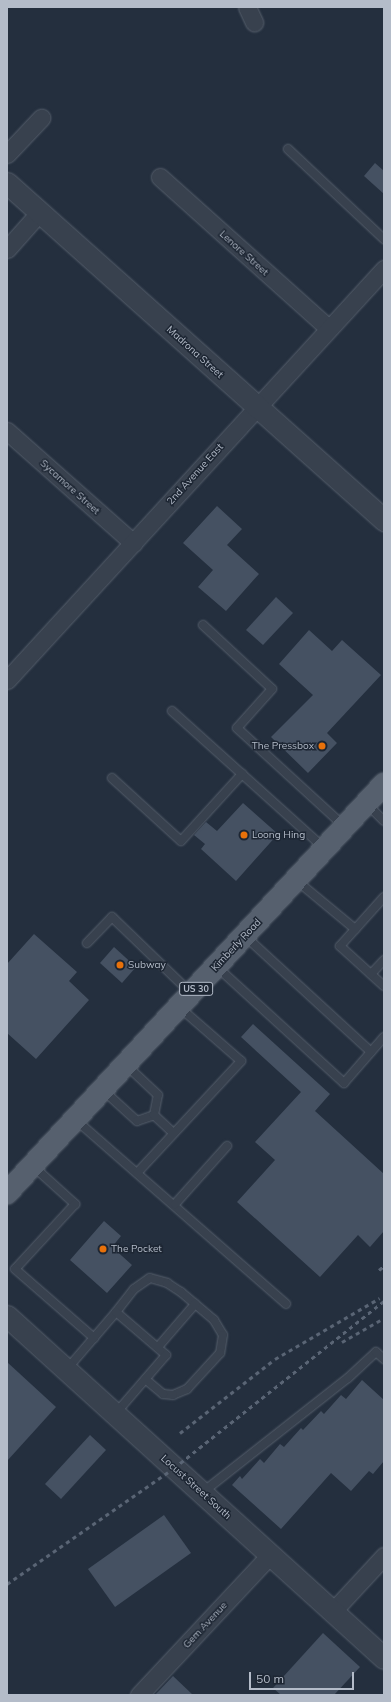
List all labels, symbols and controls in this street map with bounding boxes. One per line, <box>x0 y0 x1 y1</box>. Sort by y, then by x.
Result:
street label: Lenore Street <box>217 228 271 278</box>
street label: Madrona Street <box>164 323 226 381</box>
street label: 2nd Avenue East <box>164 441 226 507</box>
street label: Sycamore Street <box>38 457 102 517</box>
place label: The Pressbox <box>252 740 314 752</box>
marker: The Pressbox <box>317 741 327 751</box>
place label: Loong Hing <box>252 829 305 841</box>
marker: Loong Hing <box>239 830 249 840</box>
street label: Kimberly Road <box>209 916 263 974</box>
place label: Subway <box>128 959 166 971</box>
marker: Subway <box>115 960 125 970</box>
road number: US 30 <box>179 982 213 996</box>
place label: The Pocket <box>111 1243 162 1255</box>
marker: The Pocket <box>98 1244 108 1254</box>
street label: Locust Street South <box>158 1452 234 1522</box>
street label: Gem Avenue <box>181 1599 229 1651</box>
scale bar <box>251 1664 356 1690</box>
text: 50 m <box>256 1671 284 1686</box>

